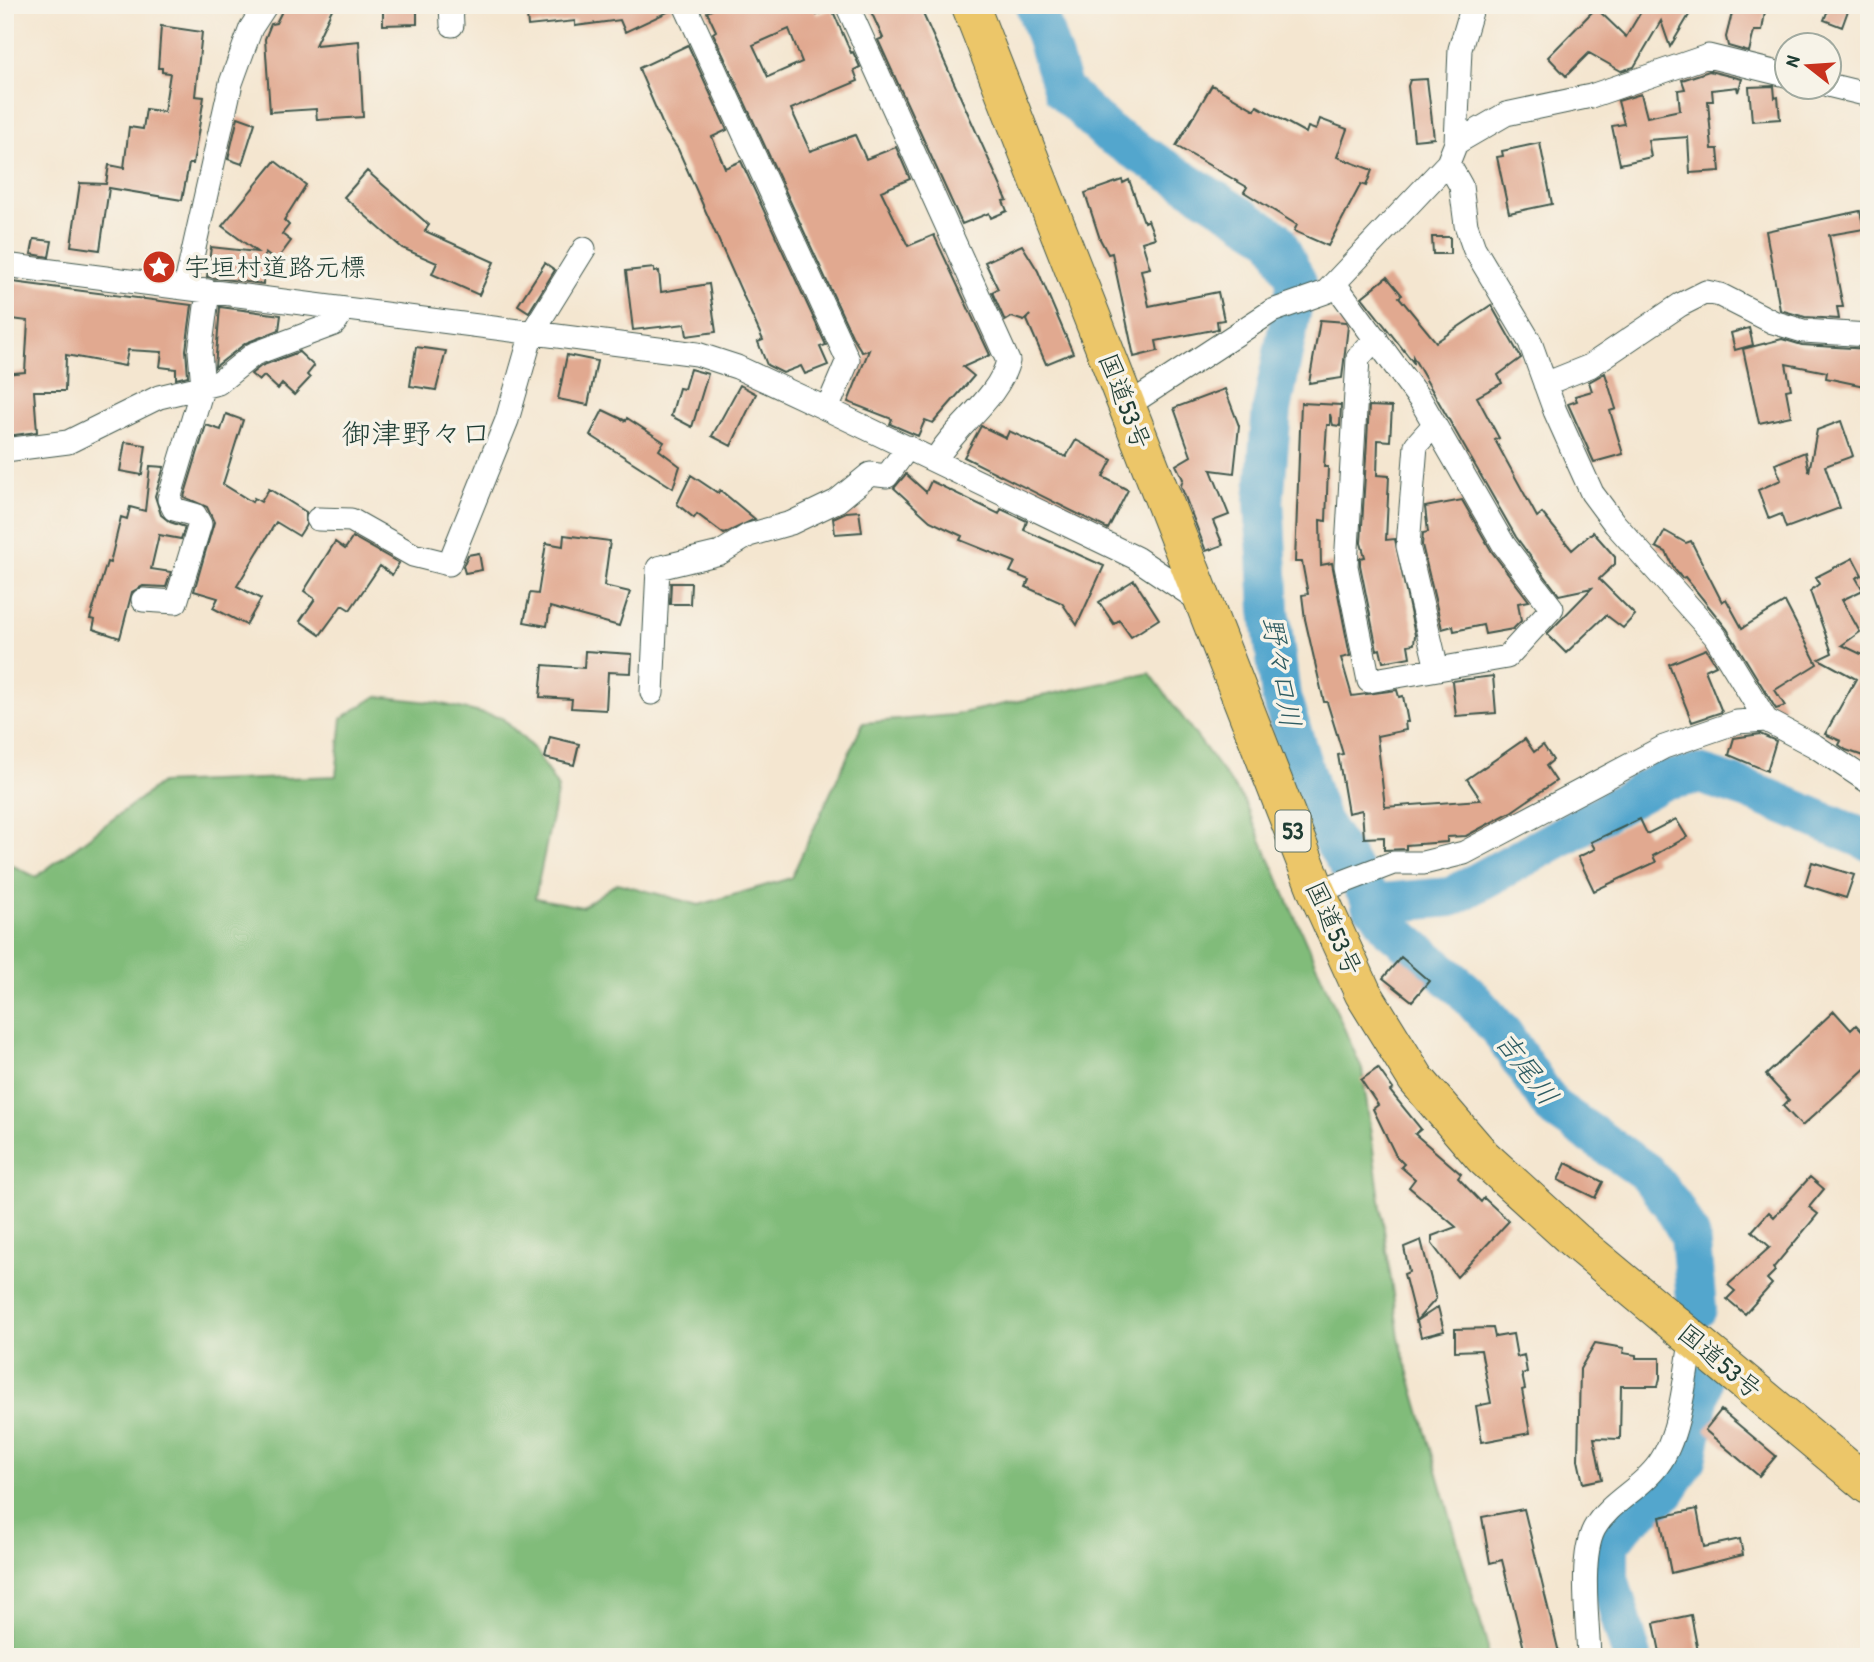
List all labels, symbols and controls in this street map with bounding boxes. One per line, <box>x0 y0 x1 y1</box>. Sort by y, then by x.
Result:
north arrow <box>1772 32 1842 102</box>
text: N <box>1778 52 1806 70</box>
place icon: 宇垣村道路元標 <box>140 248 178 286</box>
place label: 宇垣村道路元標 <box>184 249 366 284</box>
street label: 国道53号 <box>1091 348 1160 454</box>
district label: 御津野々口 <box>341 413 491 453</box>
water label: 野々口川 <box>1254 614 1310 730</box>
road number: 53 <box>1276 810 1310 852</box>
street label: 国道53号 <box>1298 875 1371 981</box>
water label: 吉尾川 <box>1487 1023 1567 1113</box>
street label: 国道53号 <box>1671 1315 1770 1406</box>

